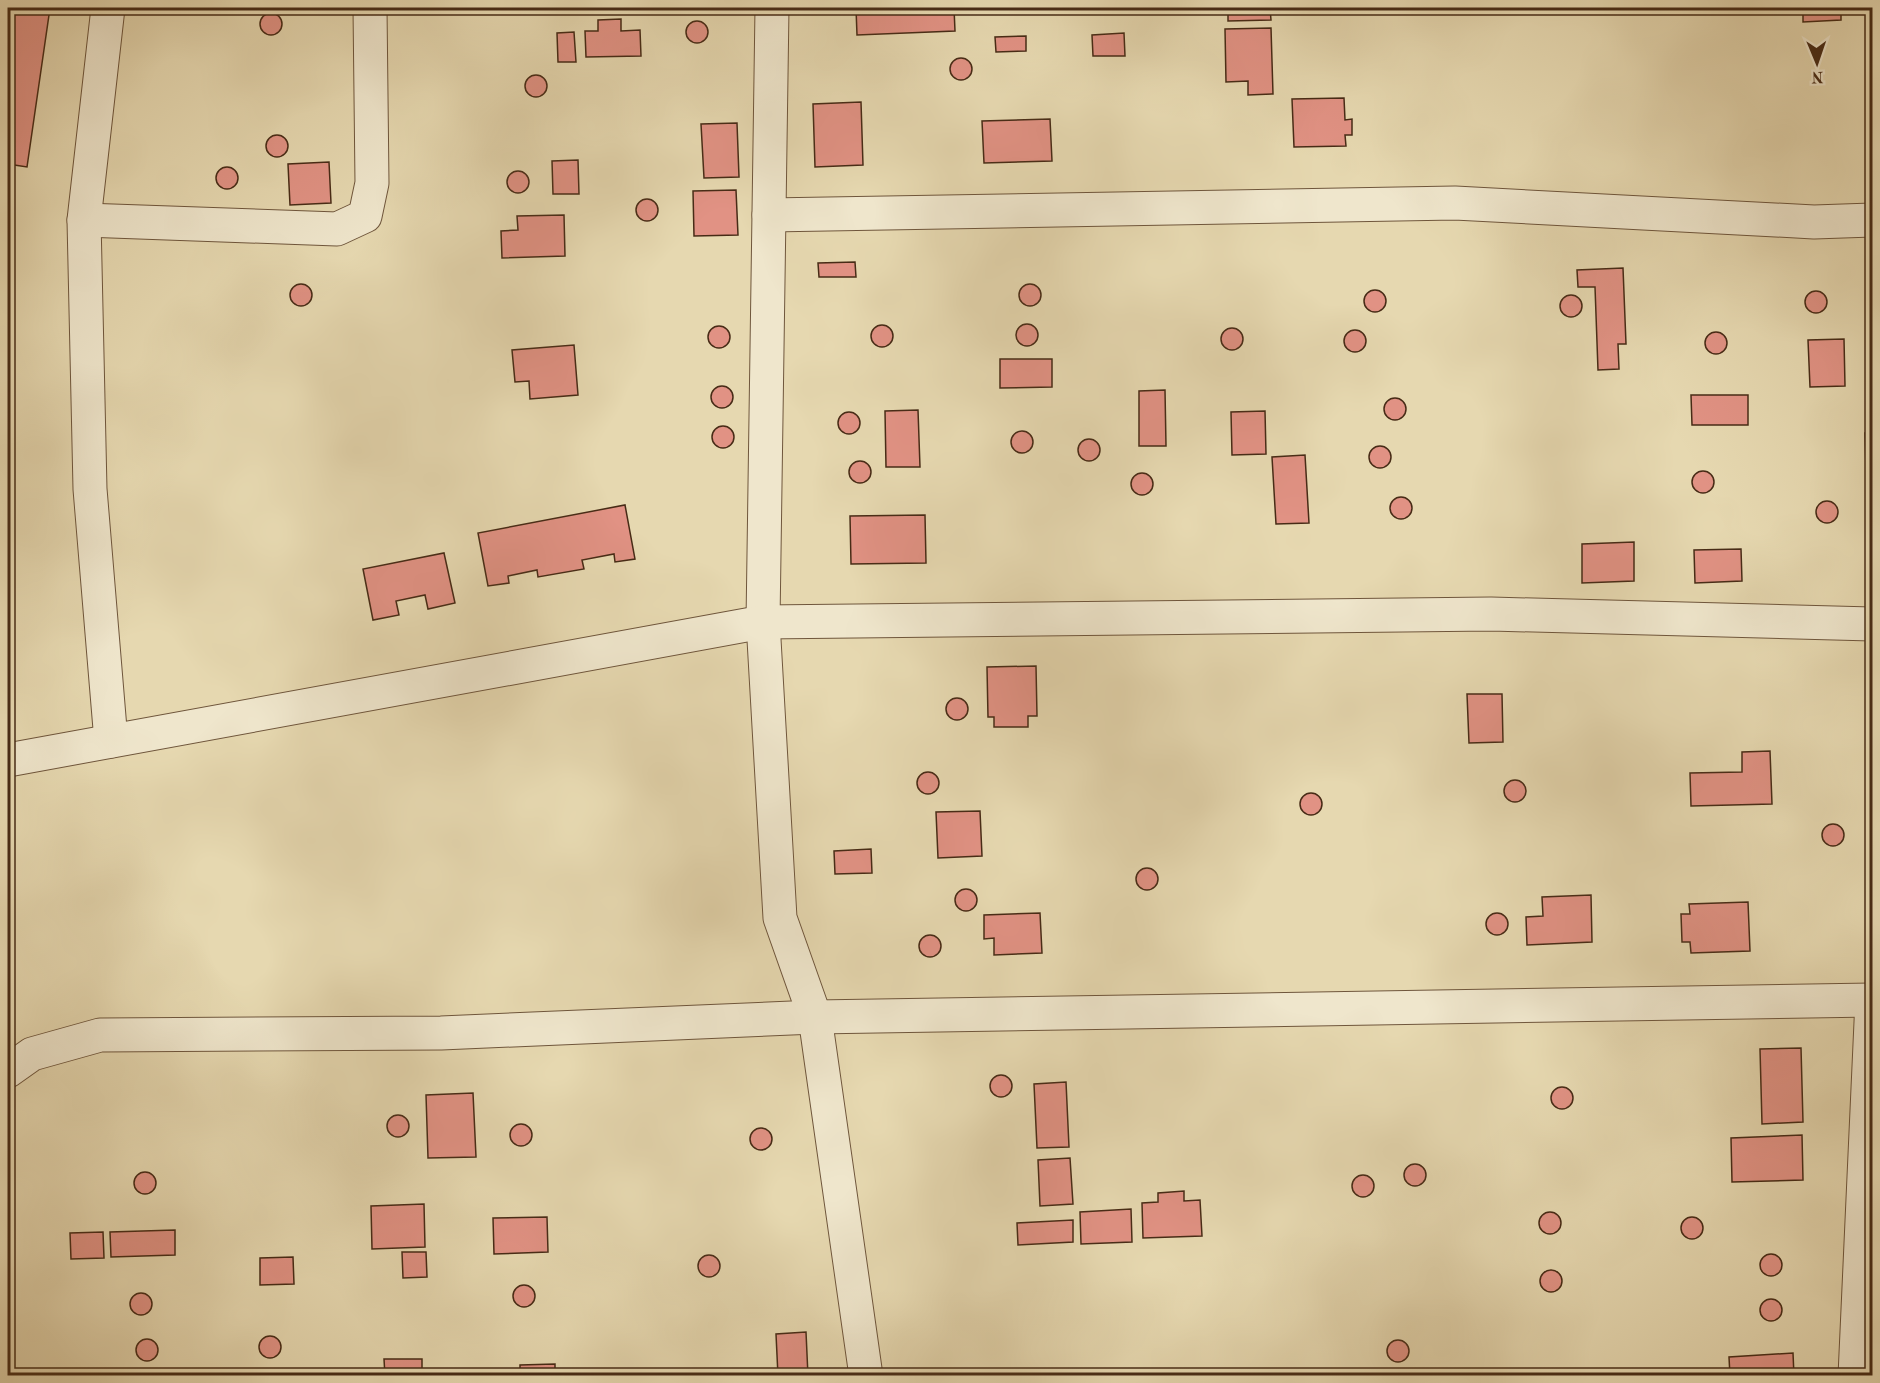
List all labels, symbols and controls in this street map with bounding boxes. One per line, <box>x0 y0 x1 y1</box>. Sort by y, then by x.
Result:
north arrow <box>1787 33 1847 93</box>
text: N <box>1810 68 1824 84</box>

